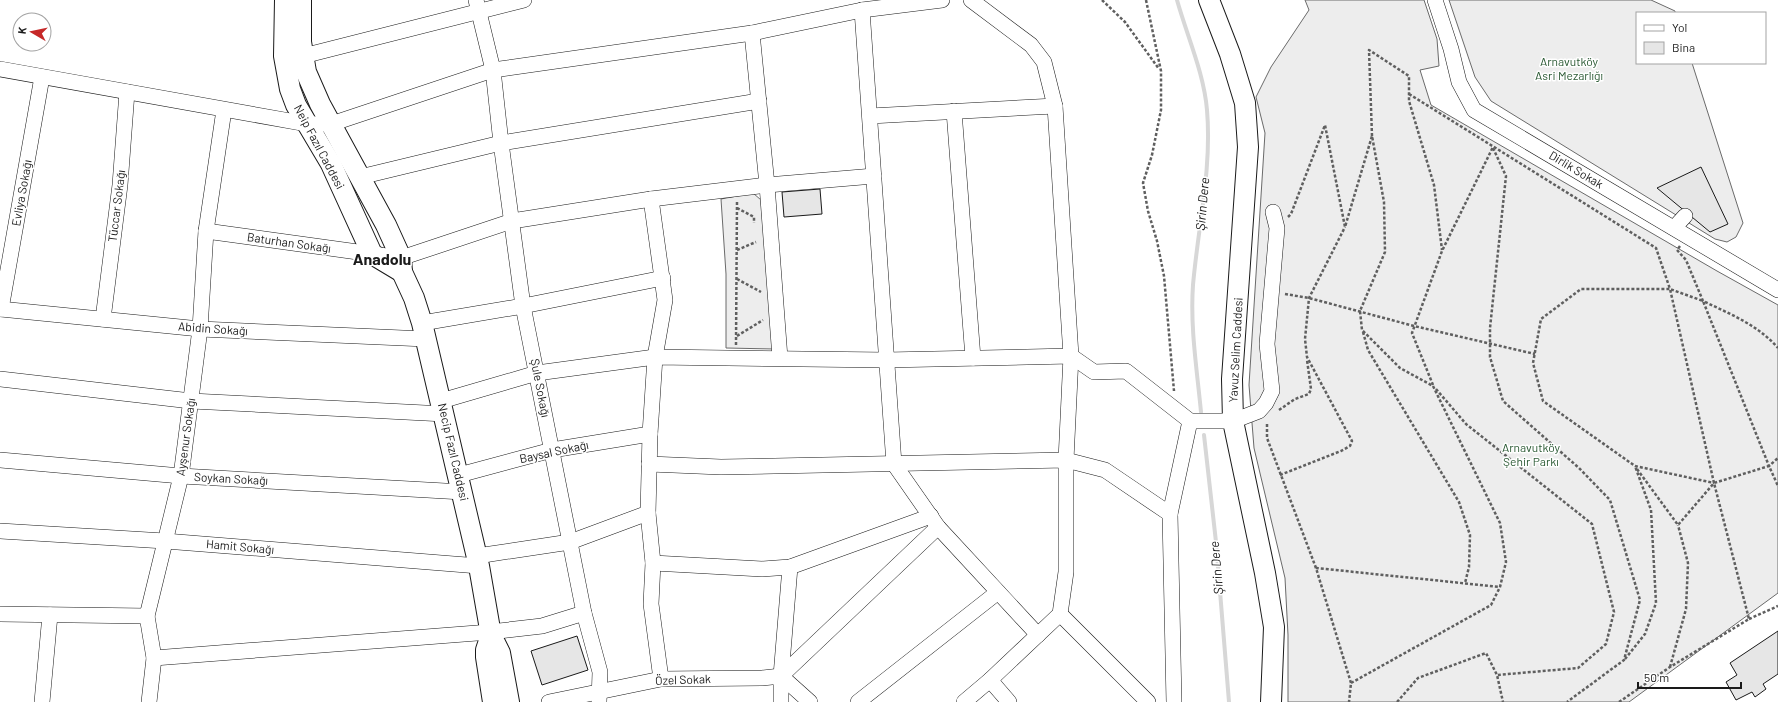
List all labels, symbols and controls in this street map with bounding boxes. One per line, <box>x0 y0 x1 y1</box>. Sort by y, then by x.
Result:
north arrow <box>12 12 52 52</box>
legend <box>1636 12 1766 64</box>
text: Yol <box>1672 20 1687 34</box>
text: K <box>15 26 29 35</box>
text: Bina <box>1672 40 1695 54</box>
park label: Arnavutköy Asri Mezarlığı <box>1535 54 1603 82</box>
street label: Neip Fazıl Caddesi <box>292 102 348 191</box>
street label: Dirlik Sokak <box>1547 148 1606 191</box>
street label: Evliya Sokağı <box>8 158 34 227</box>
street label: Tüccar Sokağı <box>105 169 127 243</box>
water label: Şirin Dere <box>1192 176 1212 231</box>
street label: Baturhan Sokağı <box>246 229 332 255</box>
district label: Anadolu <box>353 249 411 268</box>
street label: Yavuz Selim Caddesi <box>1225 297 1245 403</box>
street label: Abidin Sokağı <box>178 319 248 337</box>
street label: Şule Sokağı <box>528 357 554 418</box>
street label: Ayşenur Sokağı <box>173 397 197 477</box>
street label: Necip Fazıl Caddesi <box>436 401 472 502</box>
street label: Baysal Sokağı <box>518 437 590 465</box>
park label: Arnavutköy Şehir Parkı <box>1502 440 1561 468</box>
street label: Soykan Sokağı <box>194 469 269 487</box>
street label: Hamit Sokağı <box>205 536 275 556</box>
water label: Şirin Dere <box>1206 540 1226 595</box>
scale bar <box>1638 664 1741 690</box>
text: 50 m <box>1644 670 1669 684</box>
street label: Özel Sokak <box>655 671 711 687</box>

